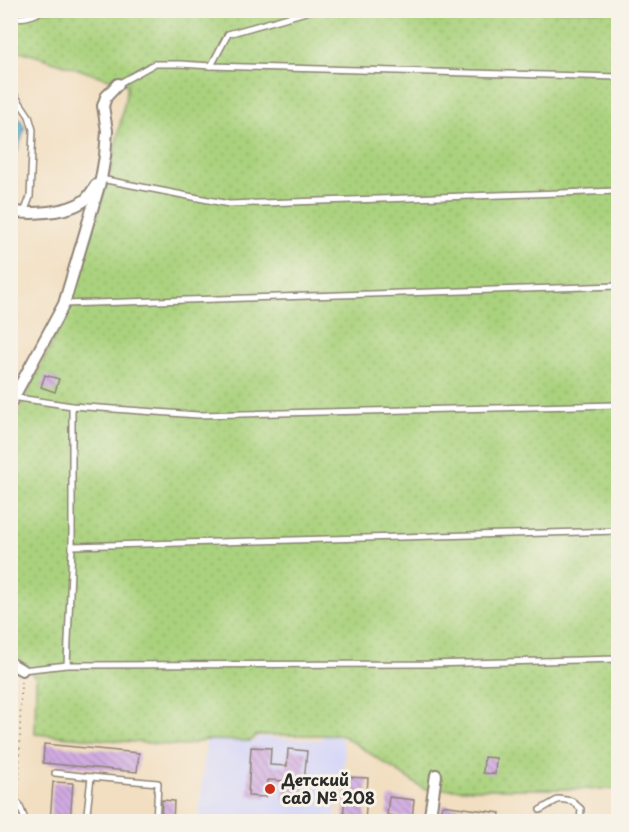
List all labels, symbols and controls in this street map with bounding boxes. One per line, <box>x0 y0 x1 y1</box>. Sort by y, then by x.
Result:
place label: Детский сад № 208 <box>281 767 375 809</box>
marker: Детский сад № 208 <box>263 782 277 796</box>

